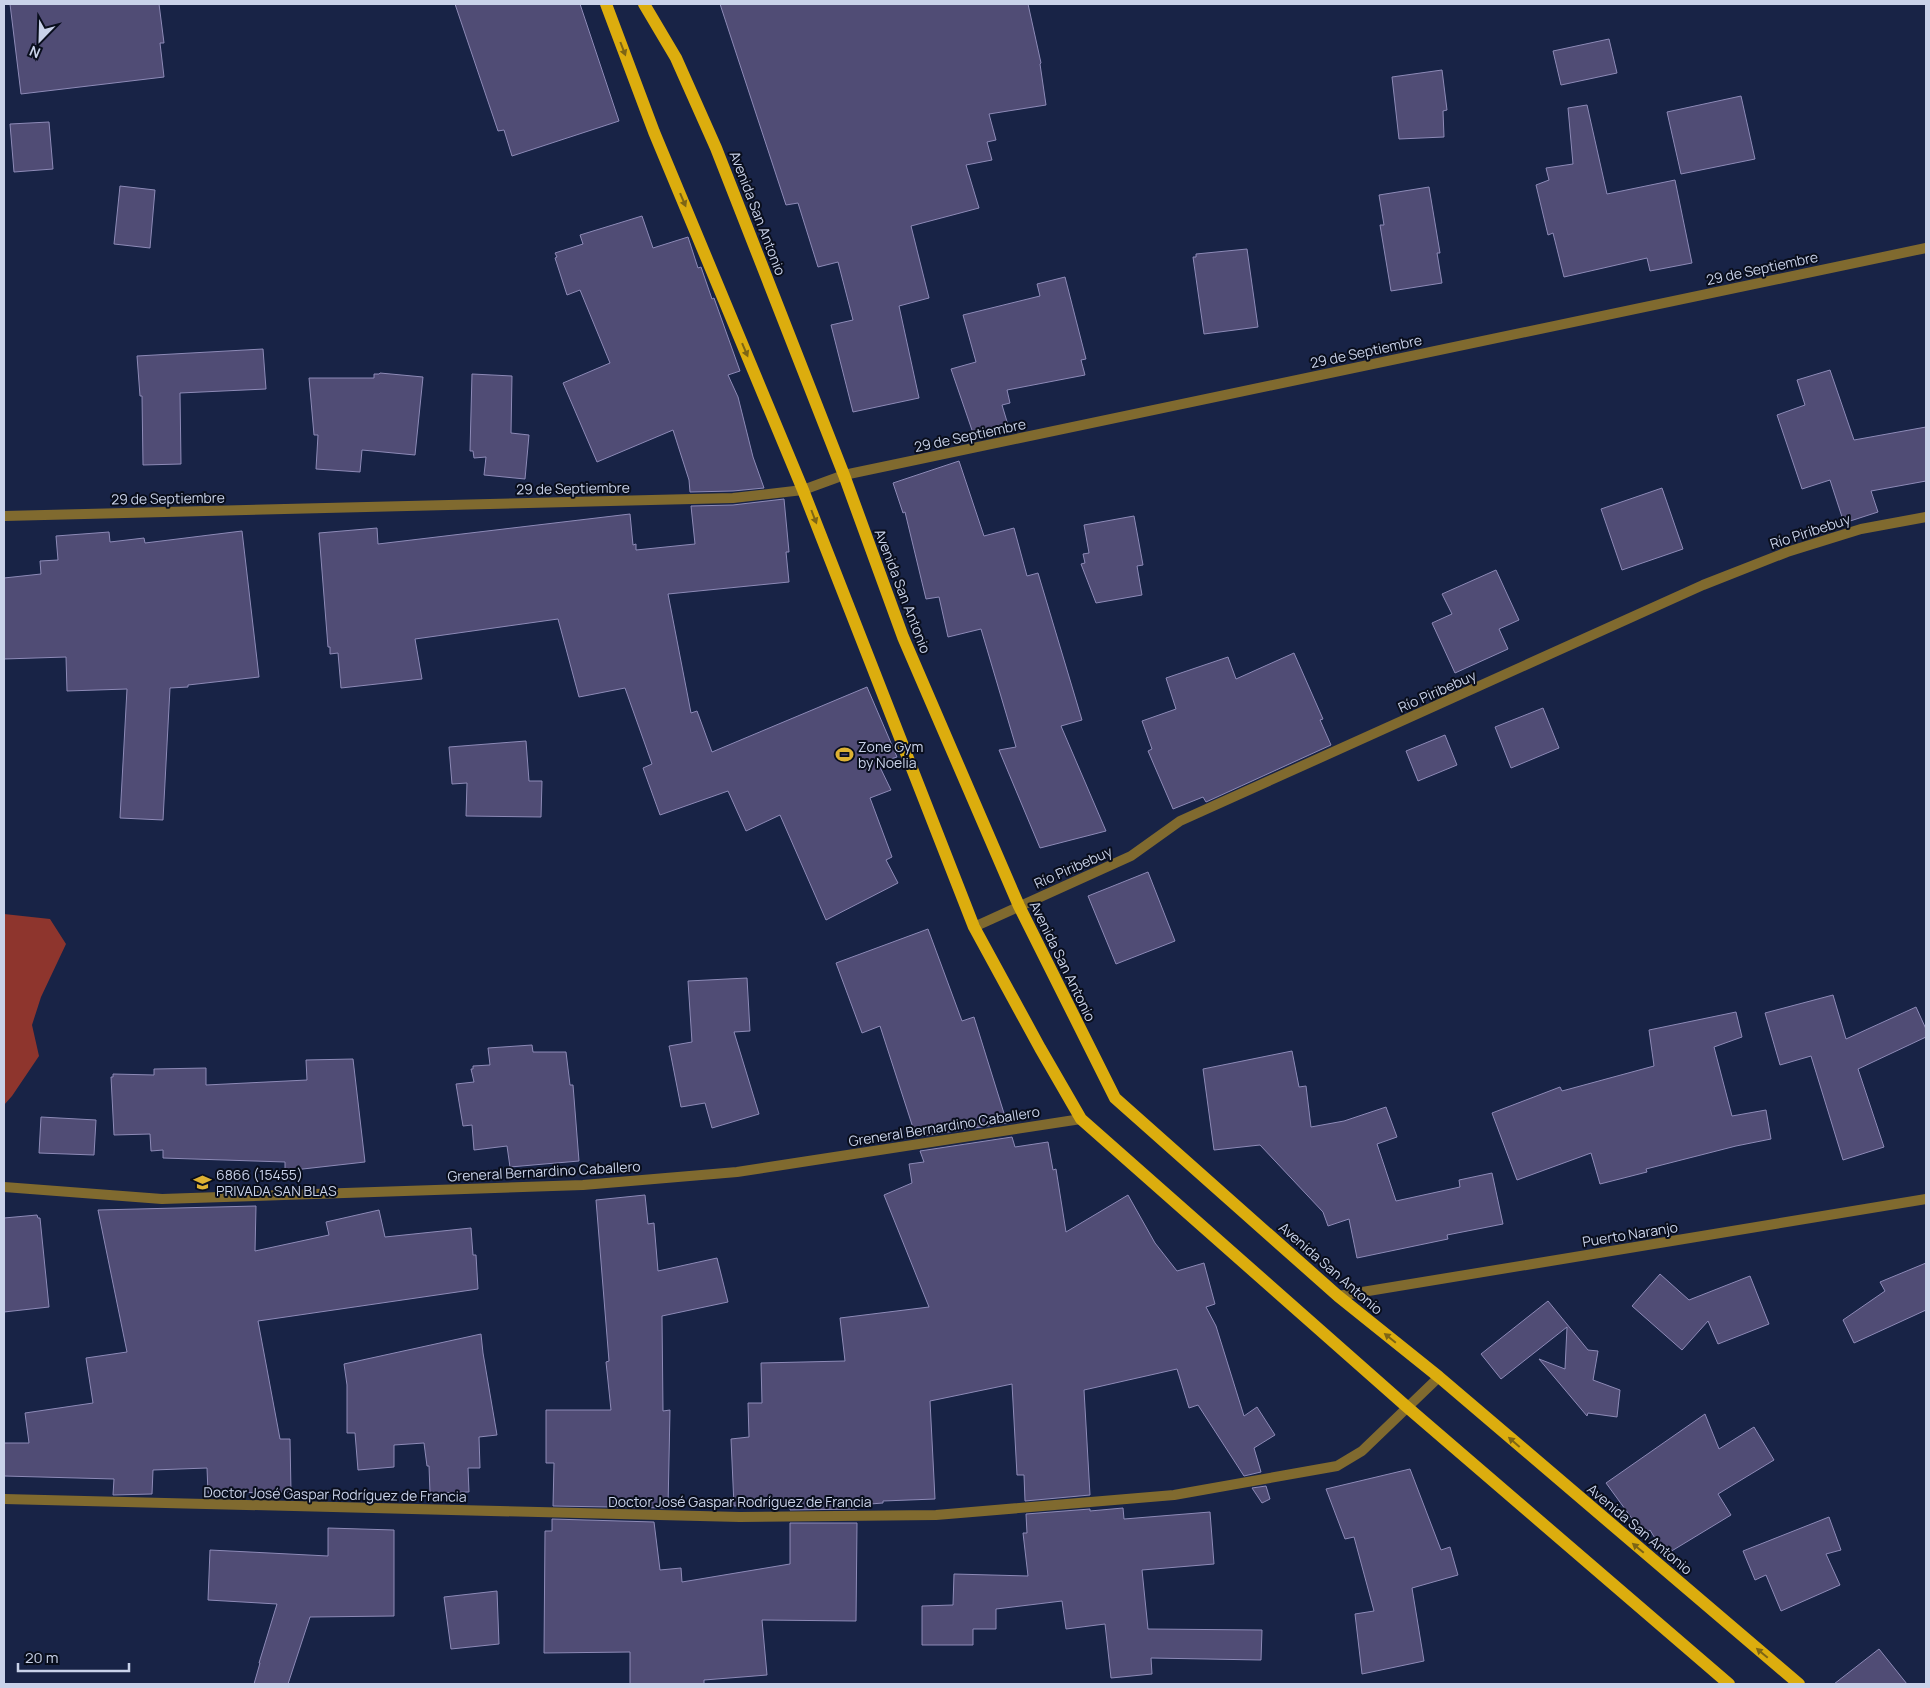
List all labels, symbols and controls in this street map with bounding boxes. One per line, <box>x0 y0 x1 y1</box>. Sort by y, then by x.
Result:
north arrow <box>15 15 65 65</box>
text: N <box>26 42 43 63</box>
one-way arrow <box>620 42 627 57</box>
street label: Avenida San Antonio <box>726 148 790 278</box>
one-way arrow <box>679 193 687 208</box>
street label: 29 de Septiembre <box>1704 247 1820 289</box>
street label: 29 de Septiembre <box>1308 330 1424 372</box>
one-way arrow <box>742 343 750 358</box>
street label: 29 de Septiembre <box>912 414 1028 456</box>
street label: 29 de Septiembre <box>516 478 630 498</box>
street label: 29 de Septiembre <box>111 488 225 508</box>
street label: Río Piribebuy <box>1767 509 1853 553</box>
one-way arrow <box>810 510 818 525</box>
street label: Avenida San Antonio <box>871 526 935 656</box>
street label: Río Piribebuy <box>1395 665 1480 717</box>
place label: Zone Gym by Noelia <box>858 737 923 772</box>
sports icon: Zone Gym by Noelia <box>834 744 854 764</box>
street label: Río Piribebuy <box>1031 841 1116 893</box>
street label: Avenida San Antonio <box>1026 898 1100 1024</box>
street label: Greneral Bernardino Caballero <box>847 1101 1041 1151</box>
street label: Greneral Bernardino Caballero <box>447 1156 641 1186</box>
place label: 6866 (15455) PRIVADA SAN BLAS <box>216 1165 337 1200</box>
school or university icon: 6866 (15455) PRIVADA SAN BLAS <box>192 1172 212 1192</box>
street label: Puerto Naranjo <box>1581 1217 1679 1251</box>
street label: Avenida San Antonio <box>1275 1218 1387 1318</box>
one-way arrow <box>1384 1332 1397 1343</box>
one-way arrow <box>1509 1436 1521 1448</box>
street label: Avenida San Antonio <box>1583 1479 1697 1579</box>
street label: Doctor José Gaspar Rodríguez de Francia <box>203 1482 467 1506</box>
street label: Doctor José Gaspar Rodríguez de Francia <box>608 1492 872 1511</box>
one-way arrow <box>1632 1542 1645 1553</box>
scale bar <box>18 1640 129 1672</box>
text: 20 m <box>25 1647 58 1668</box>
one-way arrow <box>1756 1647 1769 1658</box>

